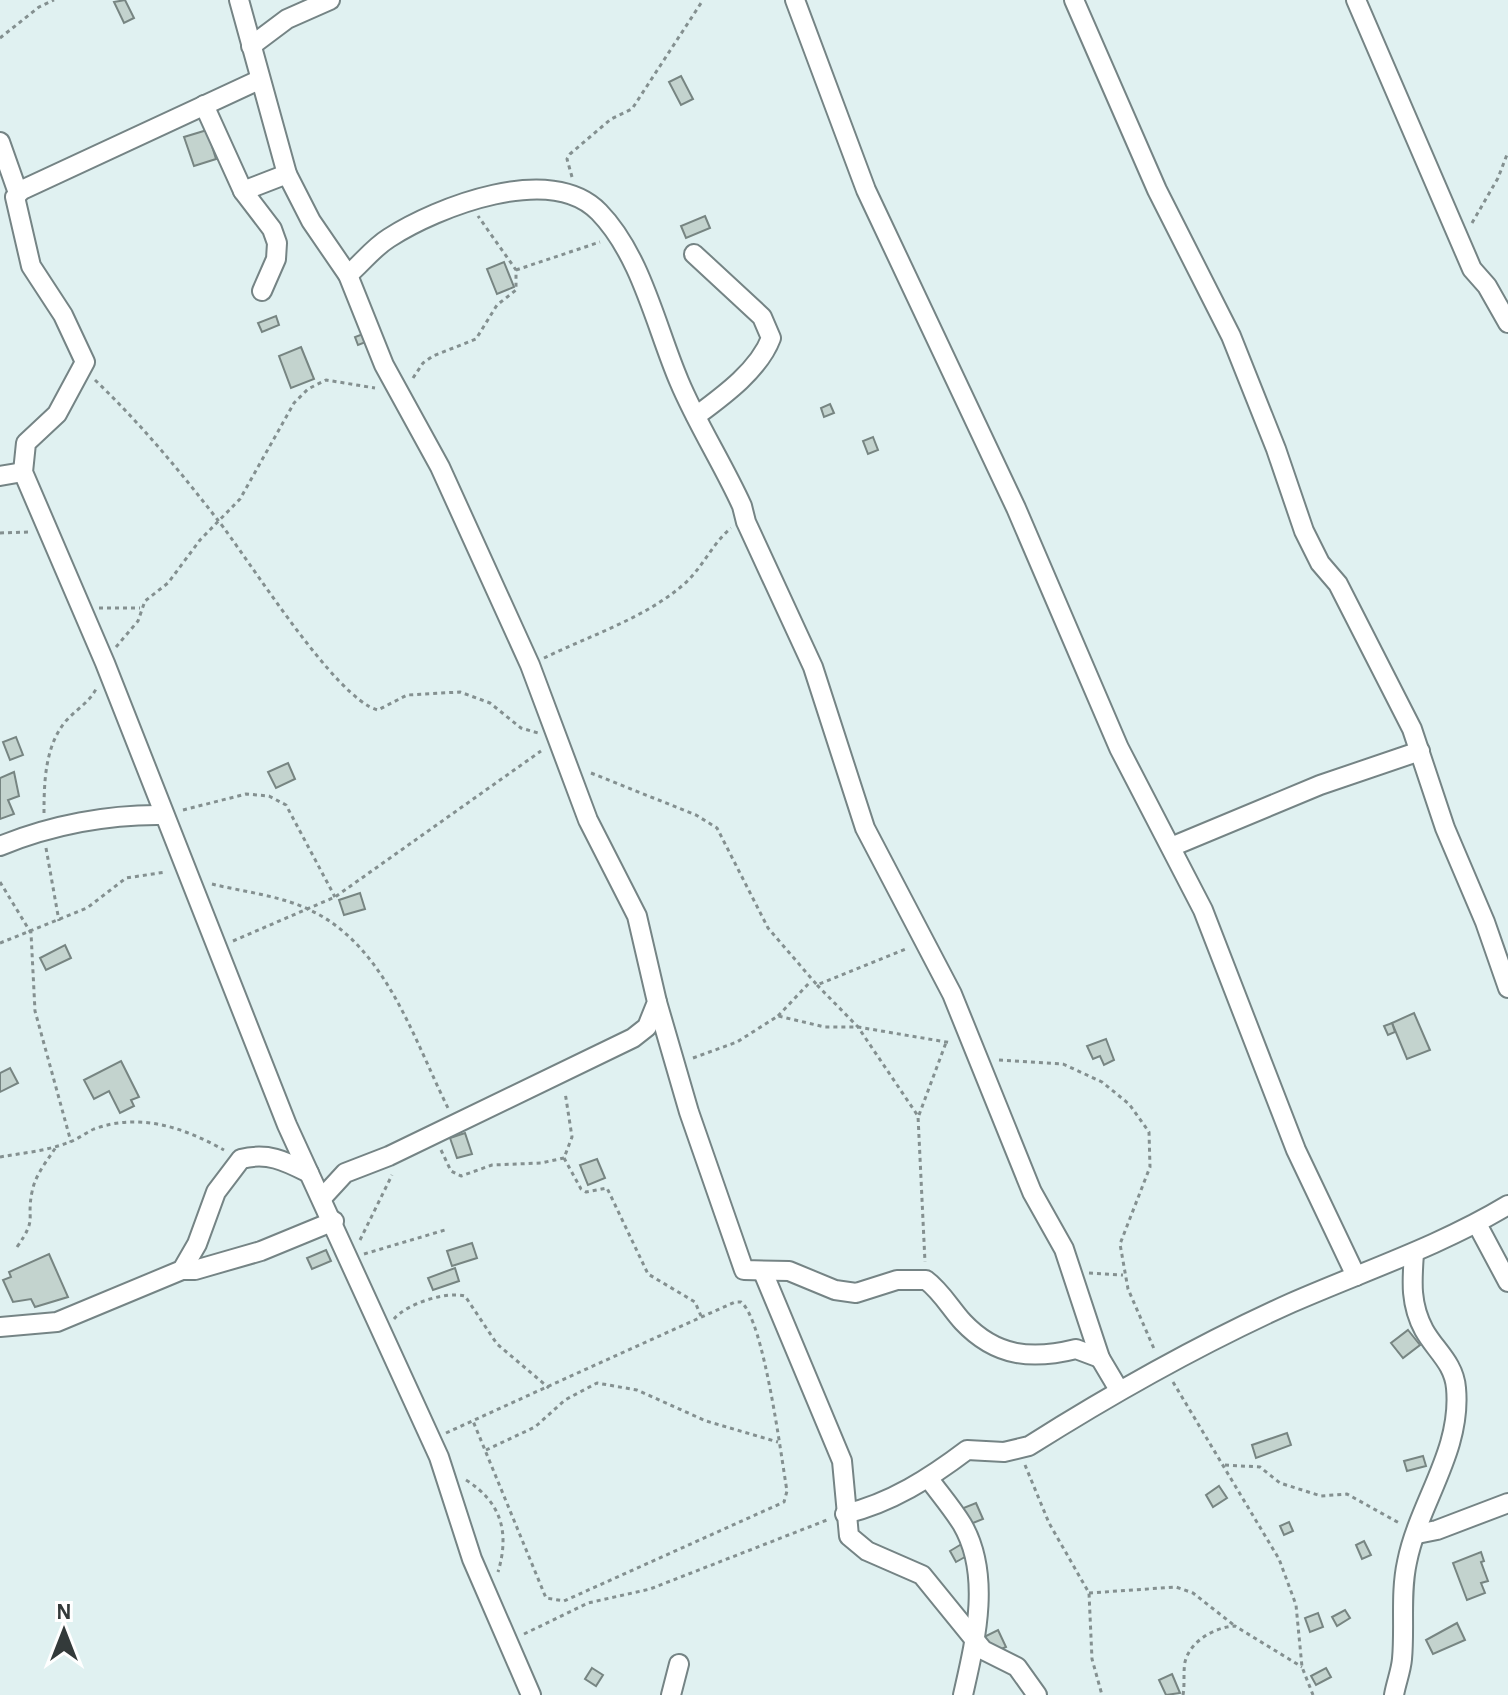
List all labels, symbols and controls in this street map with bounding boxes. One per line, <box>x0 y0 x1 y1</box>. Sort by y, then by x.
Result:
north arrow <box>24 1591 104 1671</box>
text: N <box>56 1601 72 1623</box>

